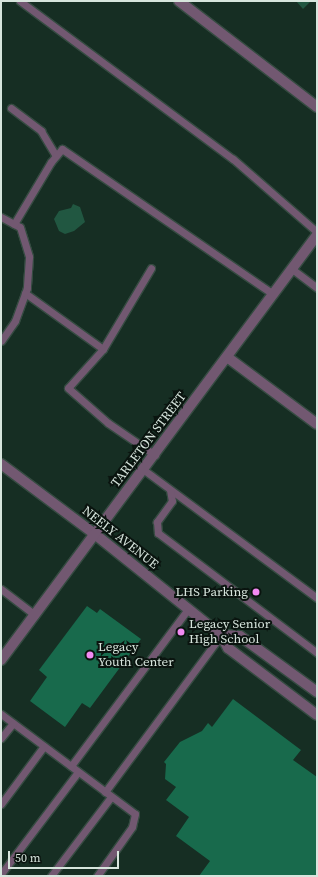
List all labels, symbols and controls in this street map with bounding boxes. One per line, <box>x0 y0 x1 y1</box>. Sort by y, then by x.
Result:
street label: TARLETON STREET <box>108 389 190 491</box>
street label: NEELY AVENUE <box>79 503 161 573</box>
place label: LHS Parking <box>175 584 248 600</box>
marker: LHS Parking <box>251 587 261 597</box>
place label: Legacy Senior High School <box>189 617 270 648</box>
marker: Legacy Senior High School <box>176 627 186 637</box>
place label: Legacy Youth Center <box>98 640 174 671</box>
marker: Legacy Youth Center <box>85 650 95 660</box>
scale bar <box>10 843 121 869</box>
text: 50 m <box>15 850 41 866</box>

